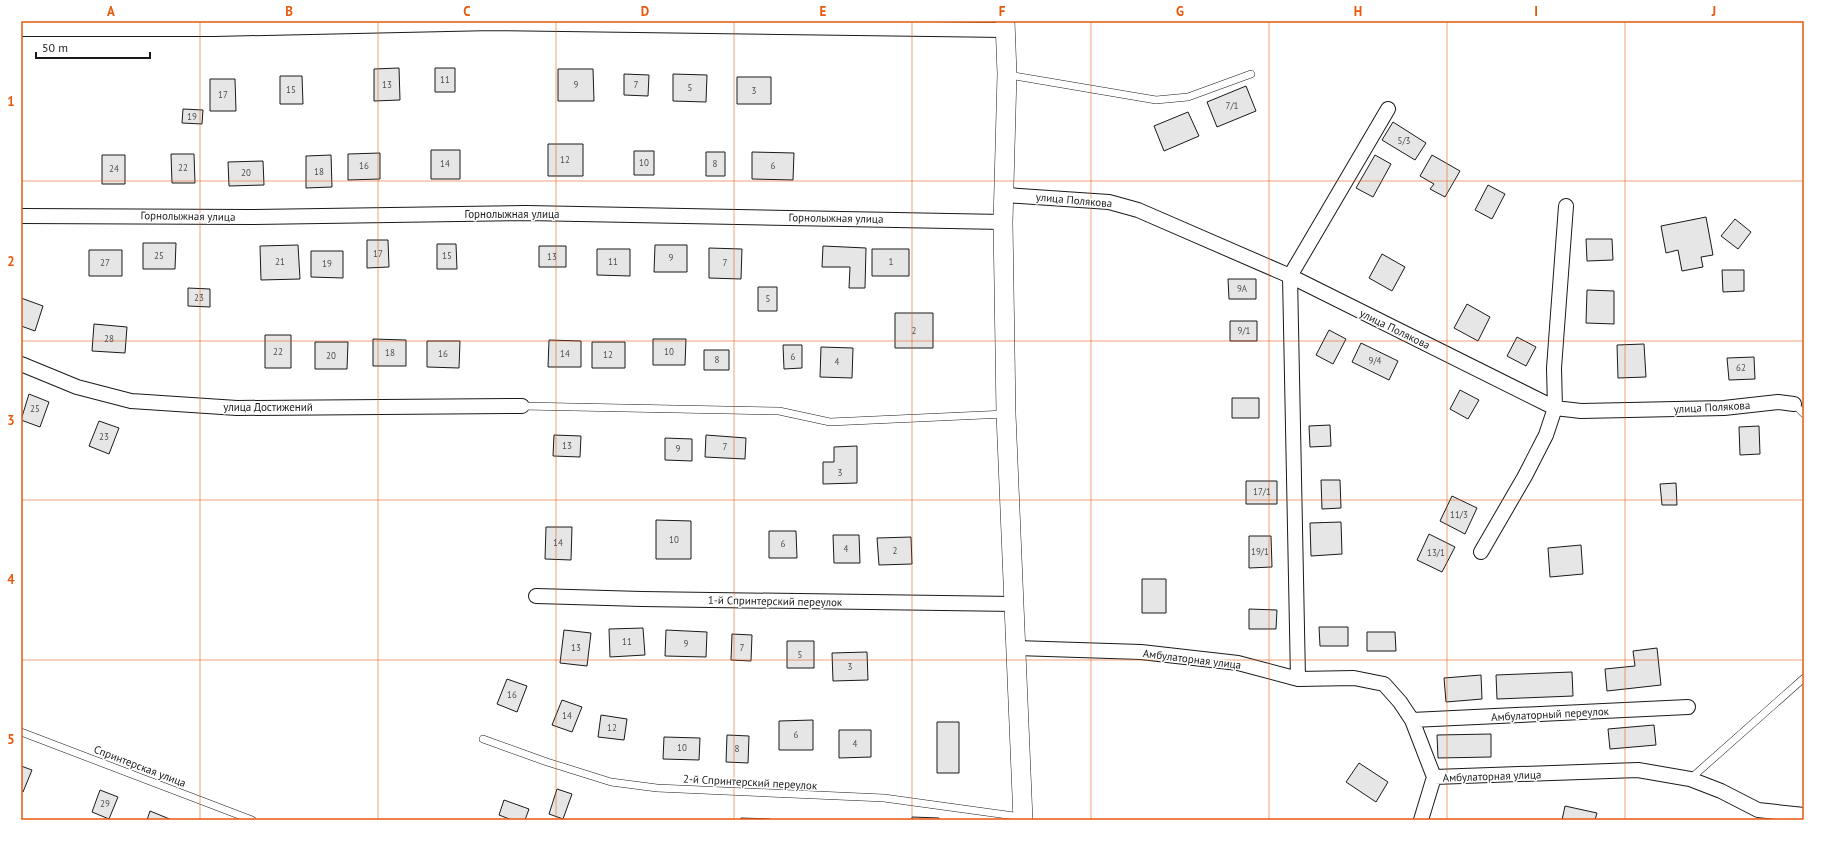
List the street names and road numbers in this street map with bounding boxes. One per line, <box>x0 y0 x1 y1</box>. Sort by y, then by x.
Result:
street label: улица Полякова <box>1035 190 1113 210</box>
street label: Горнолыжная улица <box>465 207 559 221</box>
street label: Горнолыжная улица <box>140 208 236 224</box>
street label: Горнолыжная улица <box>788 210 884 226</box>
street label: улица Полякова <box>1357 306 1433 352</box>
street label: улица Полякова <box>1673 398 1751 416</box>
street label: улица Достижений <box>223 400 313 414</box>
street label: 1-й Спринтерский переулок <box>708 593 843 609</box>
street label: Амбулаторная улица <box>1142 646 1242 672</box>
street label: Амбулаторный переулок <box>1491 704 1610 724</box>
street label: Спринтерская улица <box>92 742 188 790</box>
street label: Амбулаторная улица <box>1442 767 1542 785</box>
street label: 2-й Спринтерский переулок <box>683 771 818 793</box>

